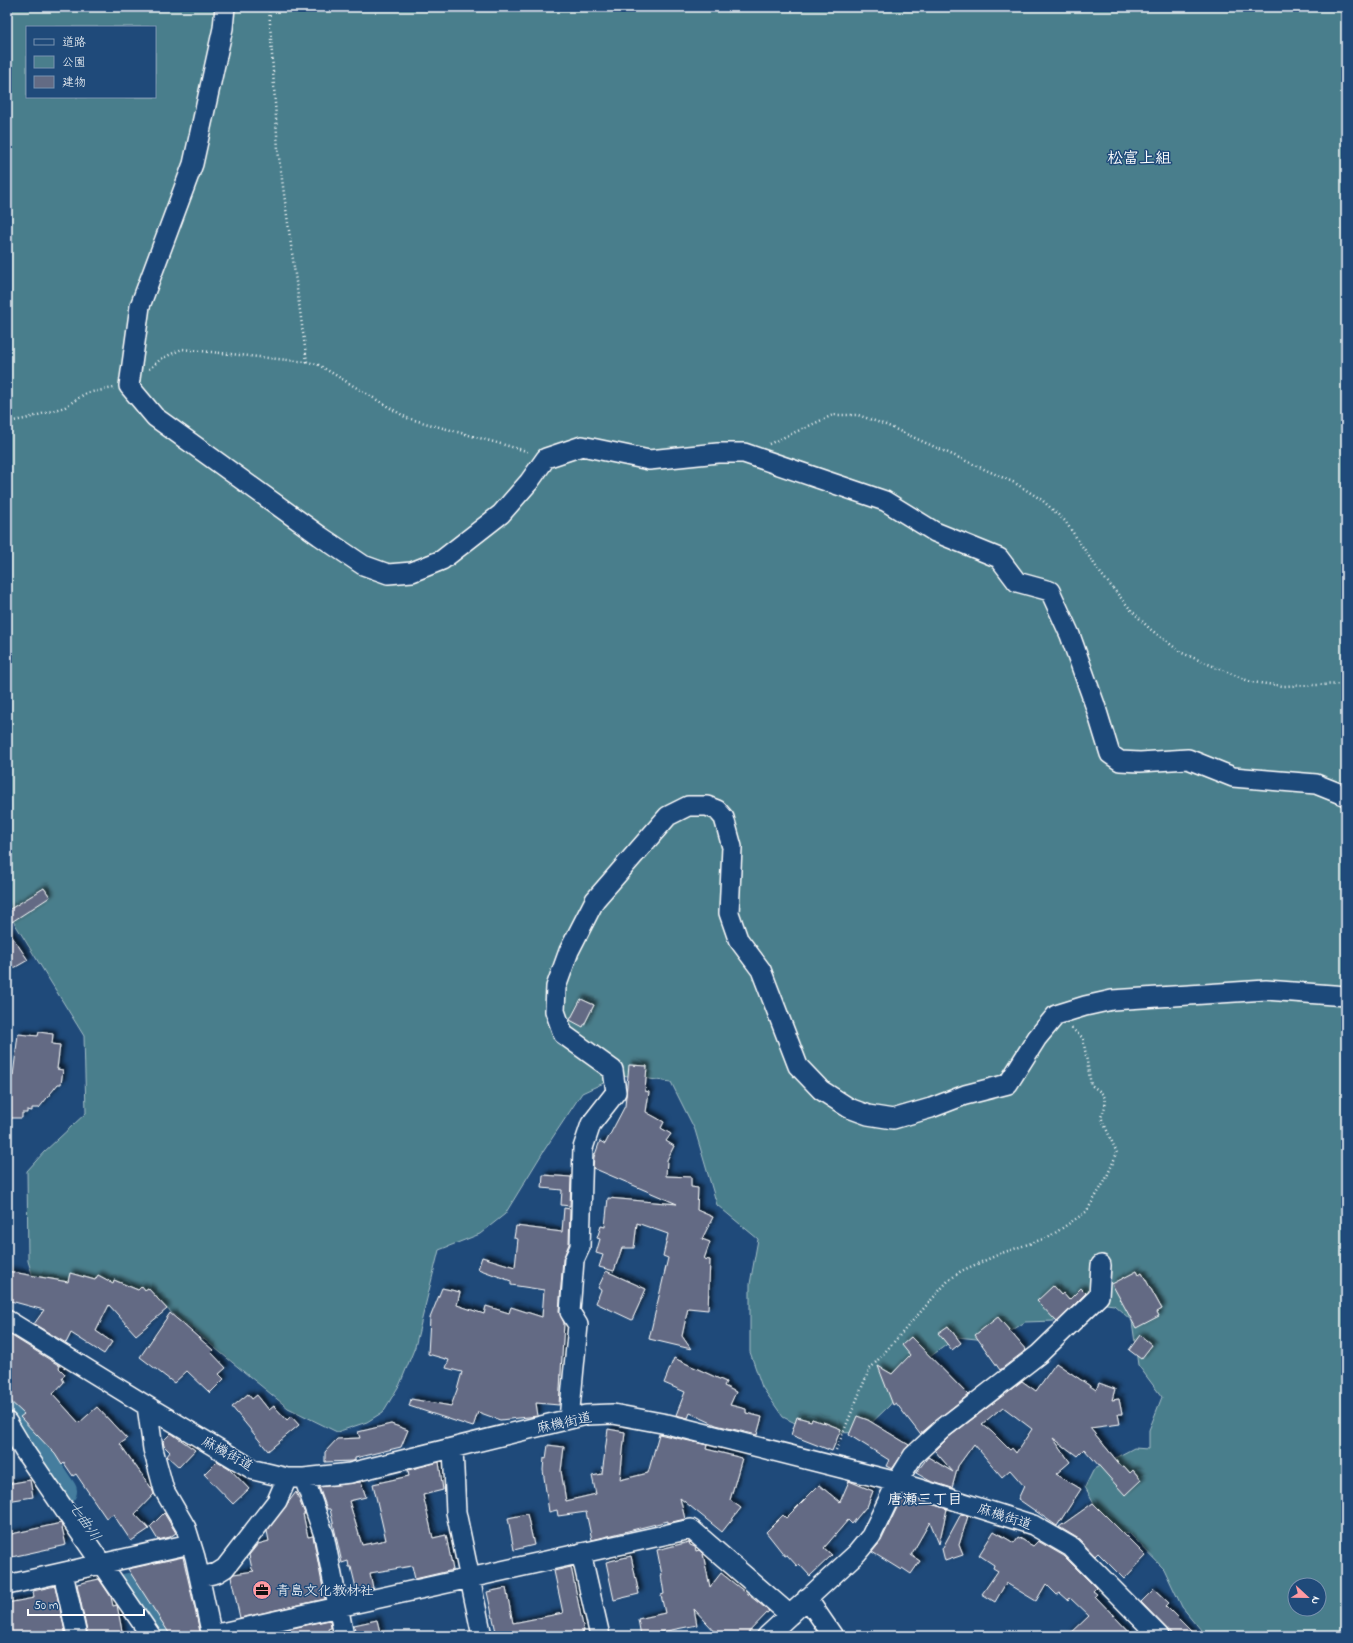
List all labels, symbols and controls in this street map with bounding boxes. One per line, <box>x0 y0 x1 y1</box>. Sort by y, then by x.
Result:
legend <box>26 26 156 98</box>
text: 道路 <box>62 34 86 52</box>
text: 公園 <box>62 54 86 72</box>
text: 建物 <box>62 74 86 92</box>
district label: 松富上組 <box>1107 147 1171 171</box>
street label: 麻機街道 <box>535 1407 594 1440</box>
street label: 麻機街道 <box>198 1432 257 1477</box>
district label: 唐瀬三丁目 <box>887 1489 963 1511</box>
water label: 七曲川 <box>62 1497 106 1546</box>
street label: 麻機街道 <box>975 1499 1034 1536</box>
north arrow <box>1287 1577 1327 1617</box>
office icon: 青島文化教材社 <box>251 1579 273 1601</box>
place label: 青島文化教材社 <box>276 1581 374 1602</box>
scale bar <box>28 1591 144 1617</box>
text: N <box>1307 1594 1324 1607</box>
text: 50 m <box>34 1597 58 1615</box>

